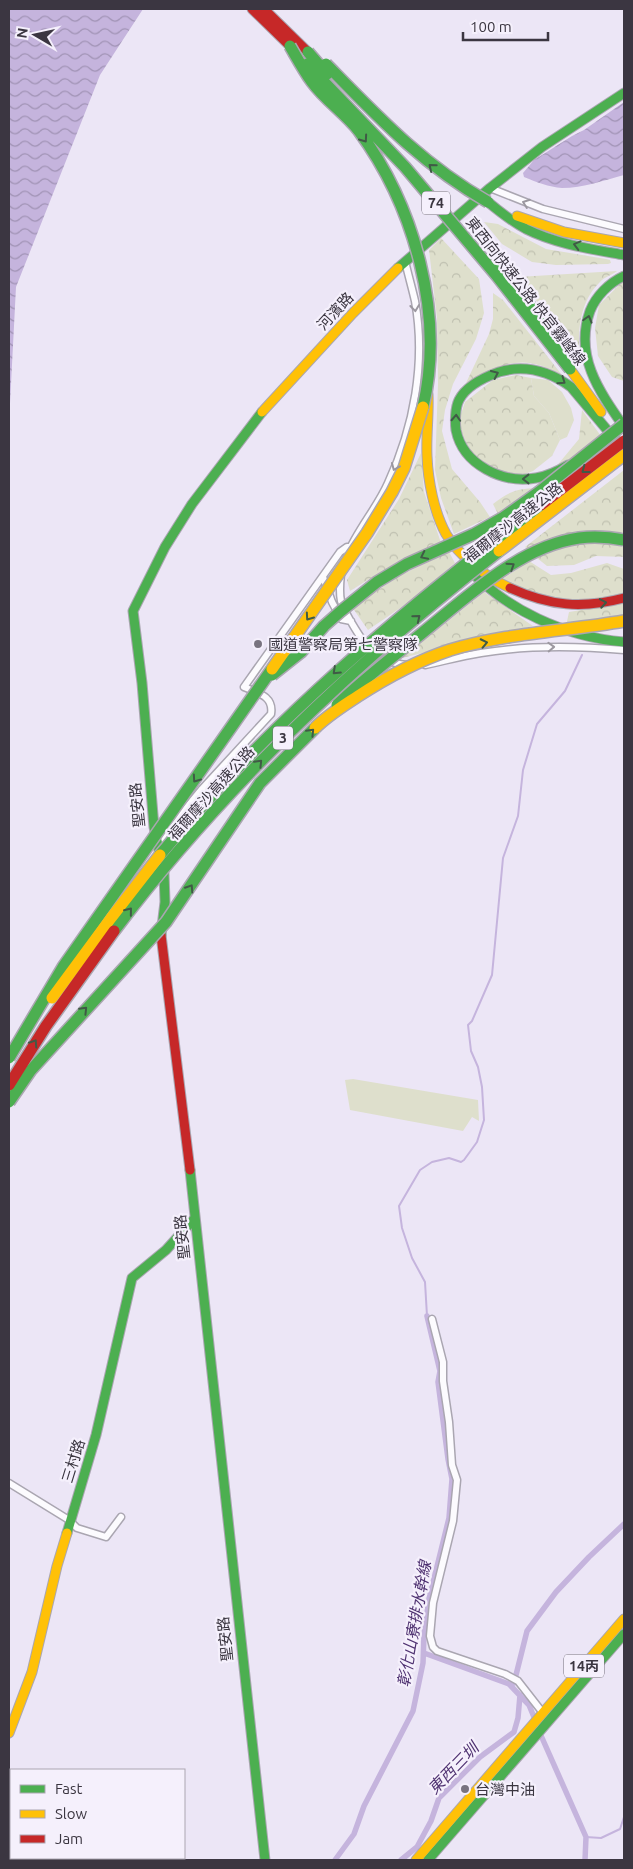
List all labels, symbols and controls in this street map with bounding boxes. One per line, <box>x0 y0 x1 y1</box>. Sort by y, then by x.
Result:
north arrow <box>10 10 60 60</box>
scale bar <box>463 10 548 42</box>
text: 100 m <box>470 18 512 35</box>
text: N <box>13 27 31 39</box>
one-way arrow <box>358 133 367 143</box>
one-way arrow <box>428 163 437 172</box>
road number: 74 <box>422 192 450 214</box>
one-way arrow <box>523 199 531 209</box>
street label: 東西向快速公路 快官霧峰線 <box>463 213 589 369</box>
one-way arrow <box>573 240 581 250</box>
street label: 河濱路 <box>313 289 357 333</box>
one-way arrow <box>409 305 420 313</box>
one-way arrow <box>582 315 592 324</box>
one-way arrow <box>490 369 499 380</box>
one-way arrow <box>557 375 566 384</box>
one-way arrow <box>451 413 462 421</box>
one-way arrow <box>390 463 400 471</box>
one-way arrow <box>582 464 591 473</box>
one-way arrow <box>522 474 530 484</box>
street label: 福爾摩沙高速公路 <box>460 478 566 566</box>
one-way arrow <box>420 550 429 560</box>
one-way arrow <box>505 563 514 573</box>
one-way arrow <box>598 598 607 608</box>
one-way arrow <box>306 611 315 621</box>
one-way arrow <box>411 615 420 623</box>
place label: 國道警察局第七警察隊 <box>268 636 418 653</box>
marker: 國道警察局第七警察隊 <box>252 638 264 650</box>
one-way arrow <box>479 638 488 649</box>
one-way arrow <box>547 642 555 653</box>
one-way arrow <box>333 665 342 674</box>
road number: 3 <box>273 726 293 750</box>
one-way arrow <box>305 729 314 738</box>
street label: 福爾摩沙高速公路 <box>165 743 257 843</box>
one-way arrow <box>253 759 262 768</box>
one-way arrow <box>193 773 202 782</box>
street label: 聖安路 <box>126 782 148 828</box>
one-way arrow <box>184 884 193 893</box>
one-way arrow <box>123 908 131 917</box>
one-way arrow <box>78 1007 87 1016</box>
one-way arrow <box>28 1040 38 1049</box>
street label: 聖安路 <box>171 1214 193 1260</box>
street label: 三村路 <box>58 1437 88 1485</box>
water label: 彰化山寮排水幹線 <box>394 1557 434 1689</box>
street label: 聖安路 <box>214 1616 236 1662</box>
road number: 14丙 <box>564 1654 604 1678</box>
water label: 東西三圳 <box>424 1737 483 1797</box>
legend <box>10 1769 185 1859</box>
text: Fast <box>55 1780 83 1797</box>
place label: 台灣中油 <box>475 1781 535 1798</box>
marker: 台灣中油 <box>459 1783 471 1795</box>
text: Slow <box>55 1805 88 1822</box>
text: Jam <box>55 1830 83 1847</box>

